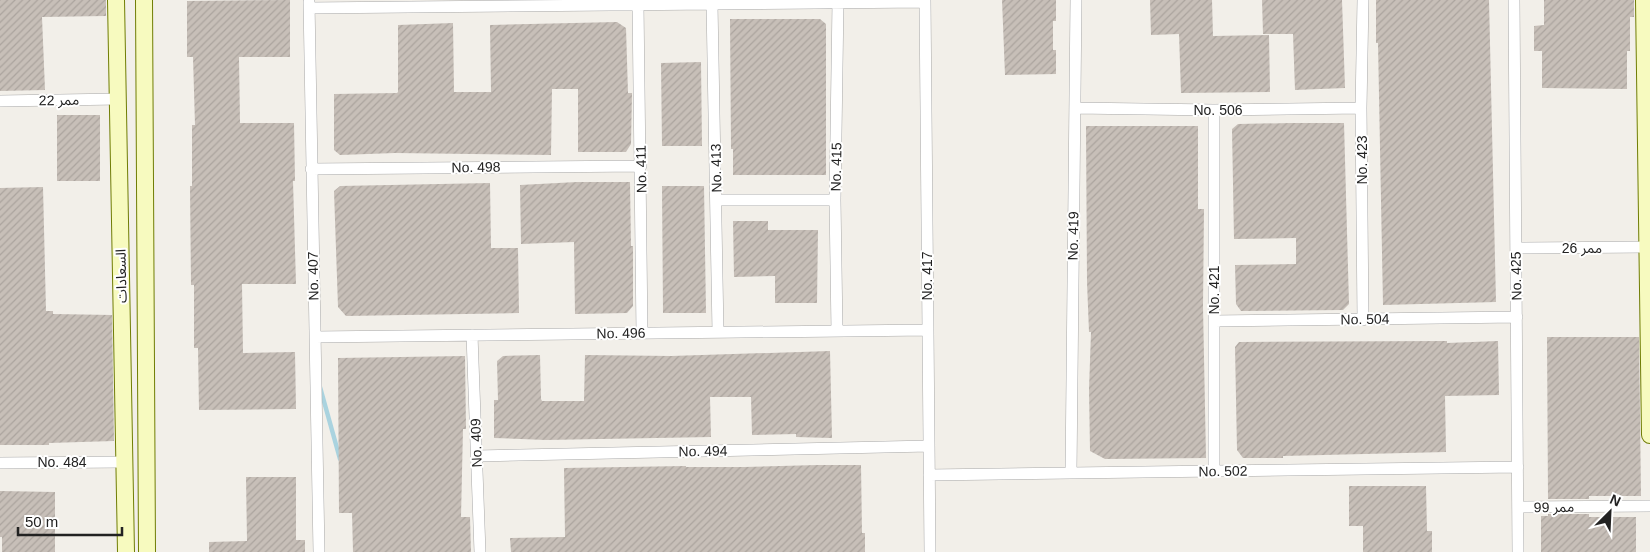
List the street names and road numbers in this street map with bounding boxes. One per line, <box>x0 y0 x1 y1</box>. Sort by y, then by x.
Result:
street label: ممر 22 <box>39 92 79 109</box>
street label: No. 506 <box>1193 102 1243 118</box>
street label: No. 423 <box>1354 135 1370 185</box>
street label: No. 415 <box>828 142 844 192</box>
street label: No. 413 <box>708 143 724 193</box>
street label: No. 411 <box>633 145 649 193</box>
street label: No. 498 <box>451 159 501 175</box>
street label: No. 419 <box>1065 211 1081 261</box>
street label: ممر 26 <box>1562 240 1602 257</box>
street label: السعادات <box>113 249 129 303</box>
street label: No. 407 <box>305 251 321 301</box>
street label: No. 417 <box>919 251 935 301</box>
street label: No. 425 <box>1508 251 1524 301</box>
street label: No. 421 <box>1206 265 1222 315</box>
street label: No. 504 <box>1340 311 1390 327</box>
street label: No. 496 <box>596 325 646 341</box>
street label: No. 409 <box>467 418 485 468</box>
street label: No. 494 <box>678 443 728 459</box>
street label: No. 484 <box>37 454 87 470</box>
street label: No. 502 <box>1198 463 1248 479</box>
street label: ممر 99 <box>1534 499 1574 516</box>

